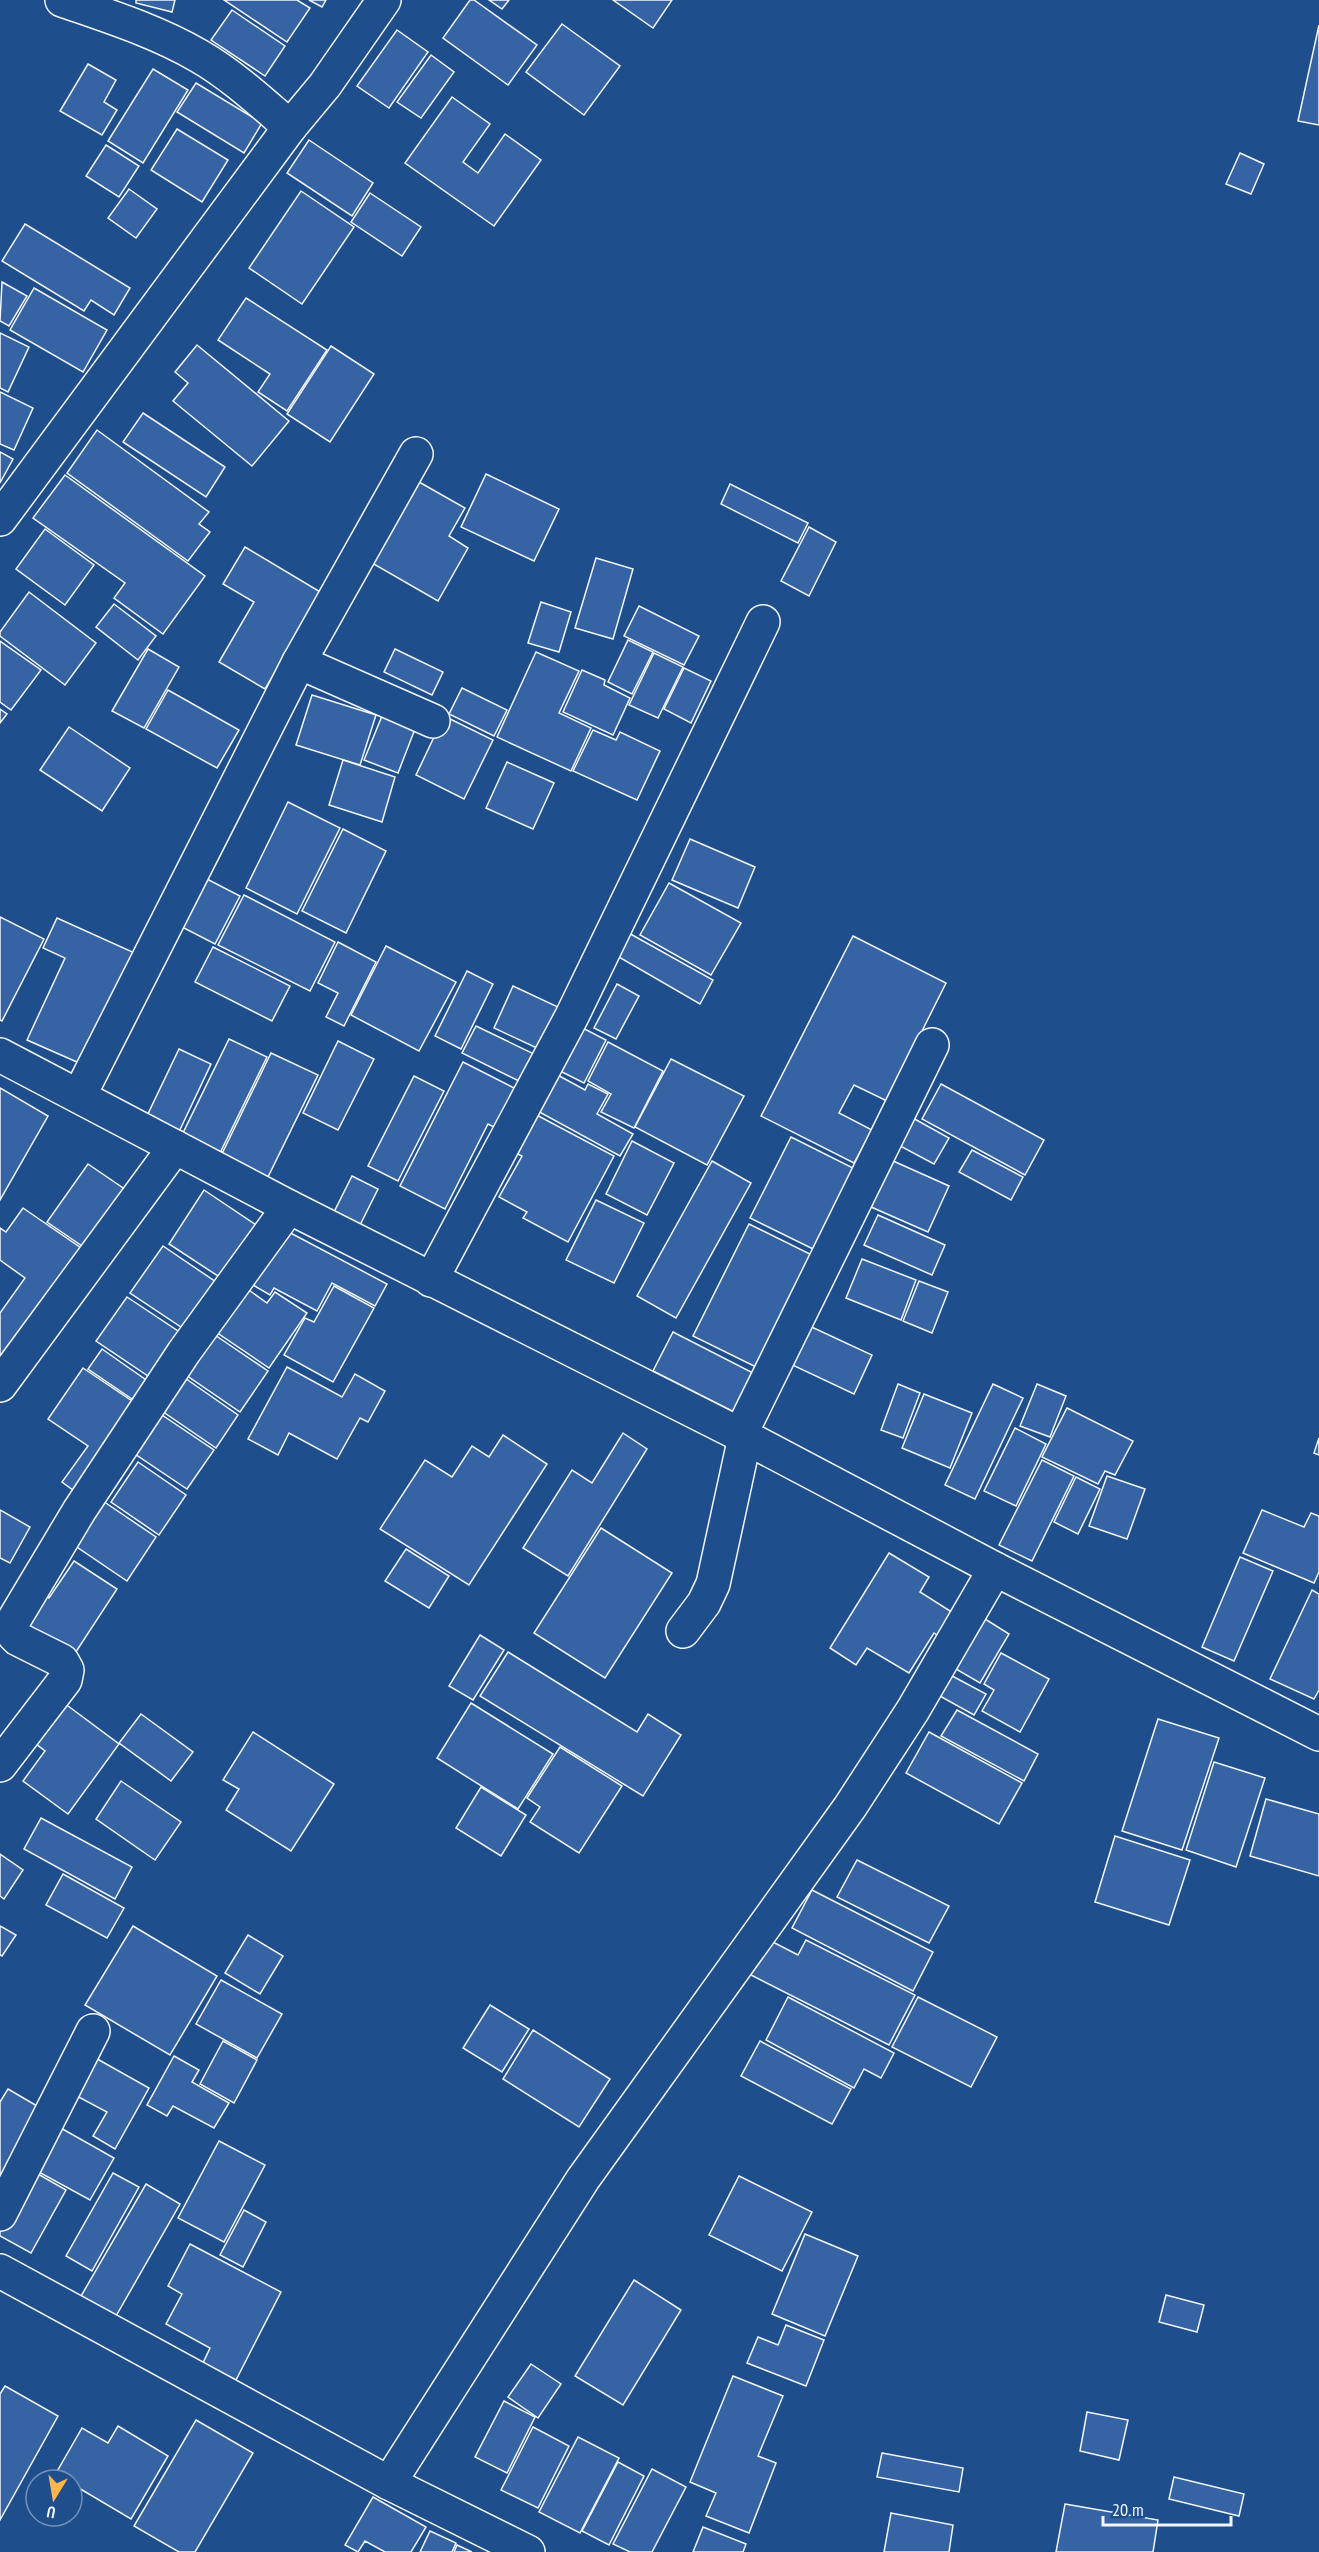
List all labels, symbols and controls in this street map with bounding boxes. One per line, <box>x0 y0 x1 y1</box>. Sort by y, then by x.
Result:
north arrow <box>24 2468 84 2528</box>
scale bar <box>1103 2489 1230 2527</box>
text: 20 m <box>1112 2498 1144 2521</box>
text: U <box>45 2502 57 2523</box>

